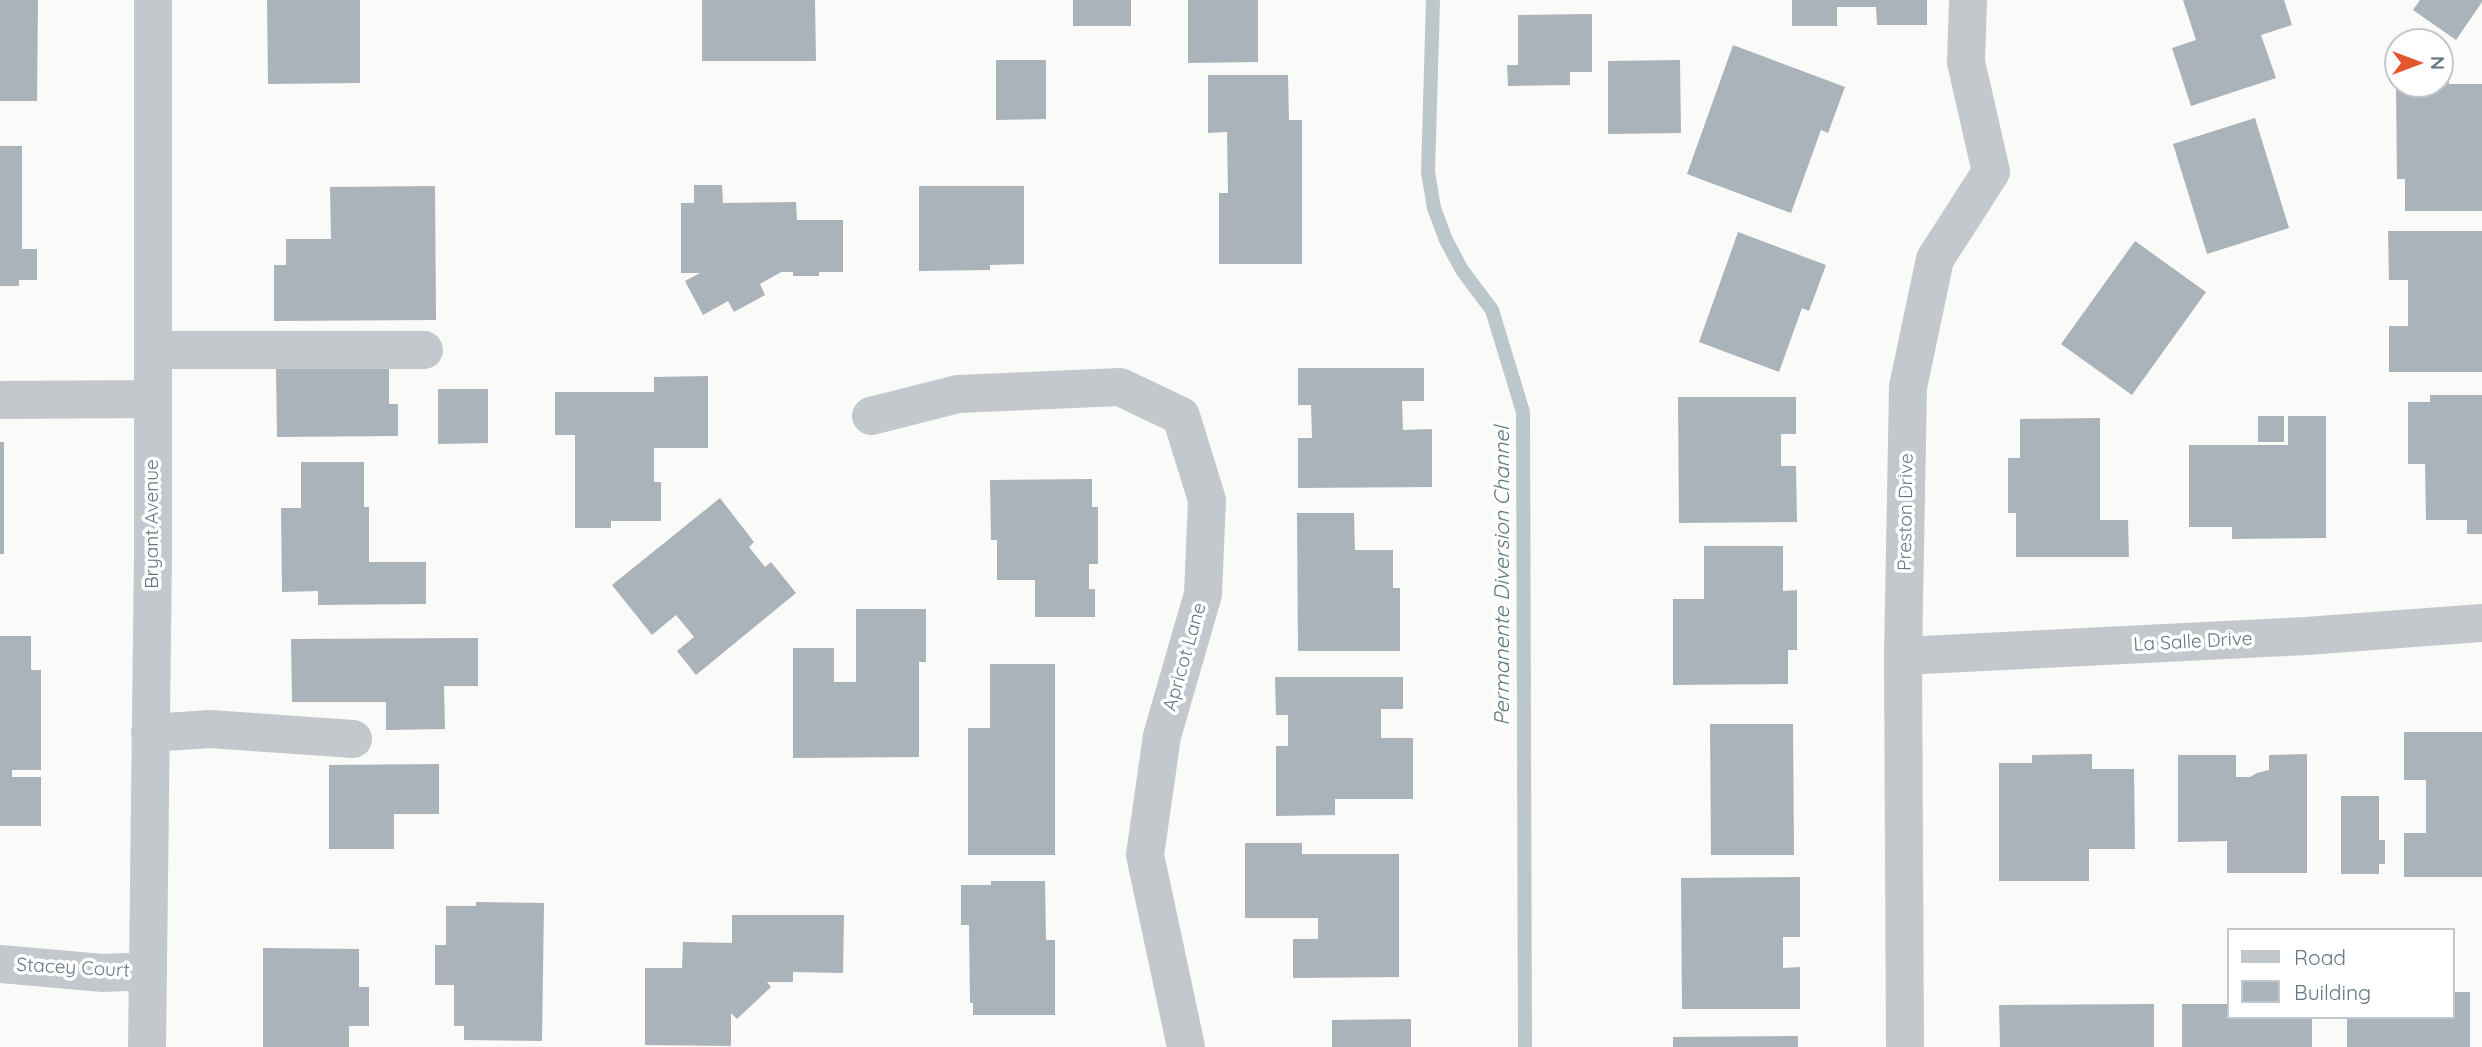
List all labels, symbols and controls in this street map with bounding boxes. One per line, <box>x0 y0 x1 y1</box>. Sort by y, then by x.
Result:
north arrow <box>2384 28 2454 98</box>
text: N <box>2426 56 2450 70</box>
water label: Permanente Diversion Channel <box>1490 426 1516 726</box>
street label: Preston Drive <box>1894 453 1918 571</box>
street label: Bryant Avenue <box>141 459 163 589</box>
street label: Apricot Lane <box>1159 600 1211 714</box>
street label: La Salle Drive <box>2133 627 2253 657</box>
legend <box>2226 928 2454 1019</box>
text: Road <box>2294 944 2346 970</box>
street label: Stacey Court <box>16 954 130 982</box>
text: Building <box>2294 979 2371 1005</box>

